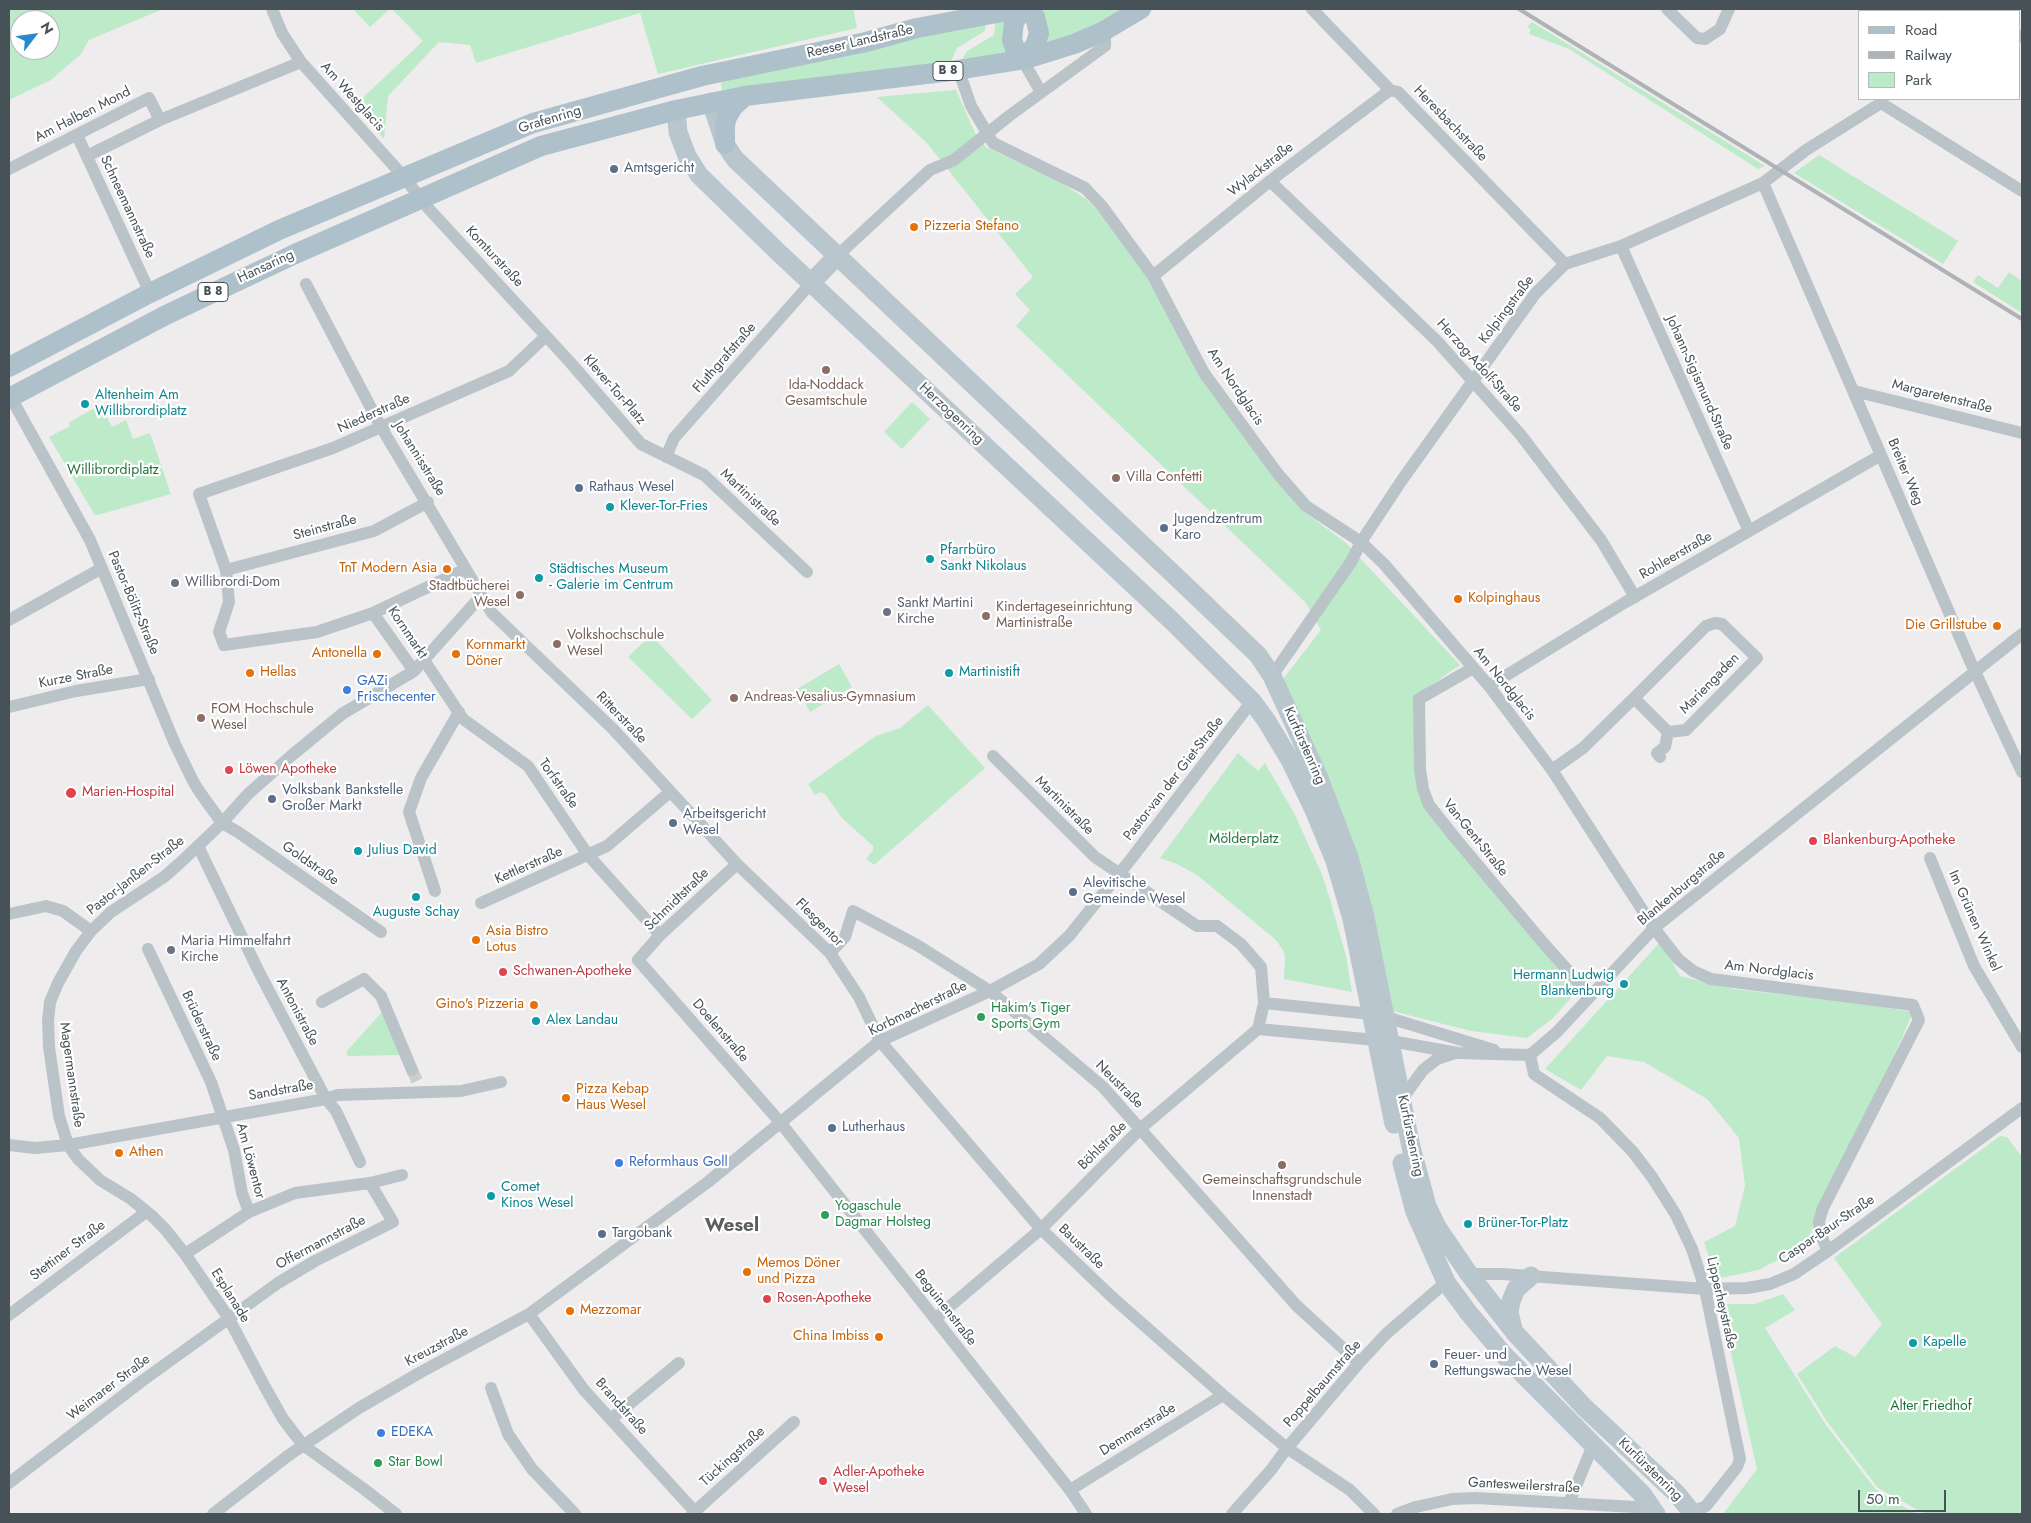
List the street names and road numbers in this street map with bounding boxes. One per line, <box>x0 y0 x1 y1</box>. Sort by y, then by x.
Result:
street label: Reeser Landstraße <box>805 22 915 62</box>
street label: Am Westglacis <box>317 59 387 135</box>
road number: B 8 <box>933 61 963 80</box>
street label: Heresbachstraße <box>1410 83 1490 165</box>
street label: Am Halben Mond <box>32 84 134 146</box>
street label: Grafenring <box>517 103 583 137</box>
street label: Wylackstraße <box>1225 139 1297 201</box>
street label: Schneemannstraße <box>96 153 158 261</box>
street label: Komturstraße <box>462 223 526 291</box>
street label: Hansaring <box>235 247 297 287</box>
street label: Kolpingstraße <box>1476 273 1538 347</box>
road number: B 8 <box>198 282 228 302</box>
street label: Johann-Sigismund-Straße <box>1662 313 1736 453</box>
street label: Herzog-Adolf-Straße <box>1433 316 1525 416</box>
street label: Fluthgrafstraße <box>690 319 760 397</box>
street label: Am Nordglacis <box>1203 345 1267 429</box>
street label: Klever-Tor-Platz <box>579 352 649 428</box>
street label: Margaretenstraße <box>1890 376 1994 418</box>
street label: Herzogenring <box>915 380 987 448</box>
street label: Niederstraße <box>335 391 413 437</box>
street label: Johannisstraße <box>389 419 449 499</box>
street label: Breiter Weg <box>1883 436 1927 508</box>
street label: Martinistraße <box>716 466 784 530</box>
street label: Steinstraße <box>291 511 359 545</box>
street label: Rohleerstraße <box>1637 528 1715 584</box>
street label: Pastor-Bölitz-Straße <box>104 549 162 657</box>
street label: Kornmarkt <box>383 604 431 662</box>
street label: Am Nordglacis <box>1469 644 1539 724</box>
street label: Mariengaden <box>1677 650 1743 718</box>
street label: Kurze Straße <box>37 662 115 692</box>
street label: Ritterstraße <box>592 688 650 748</box>
street label: Kurfürstenring <box>1279 705 1329 787</box>
street label: Pastor-van der Giet-Straße <box>1120 714 1228 844</box>
street label: Torfstraße <box>534 756 582 812</box>
street label: Martinistraße <box>1031 773 1097 839</box>
street label: Van-Gent-Straße <box>1439 796 1511 880</box>
street label: Pastor-Janßen-Straße <box>84 833 188 919</box>
street label: Goldstraße <box>278 838 342 890</box>
street label: Kettlerstraße <box>493 844 565 888</box>
street label: Blankenburgstraße <box>1635 846 1729 930</box>
street label: Schmidtstraße <box>641 865 713 935</box>
street label: Im Grünen Winkel <box>1944 868 2004 974</box>
street label: Flesgentor <box>791 895 847 951</box>
street label: Am Nordglacis <box>1724 957 1814 985</box>
street label: Antonistraße <box>272 975 322 1049</box>
street label: Korbmacherstraße <box>866 978 970 1040</box>
street label: Brüderstraße <box>177 988 225 1064</box>
street label: Doelenstraße <box>688 996 752 1066</box>
street label: Magermannstraße <box>55 1021 87 1129</box>
street label: Neustraße <box>1091 1057 1147 1113</box>
street label: Sandstraße <box>247 1077 315 1105</box>
street label: Kurfürstenring <box>1393 1094 1427 1178</box>
street label: Böhlstraße <box>1075 1118 1131 1174</box>
street label: Am Löwentor <box>232 1121 268 1201</box>
street label: Caspar-Baur-Straße <box>1776 1192 1878 1268</box>
street label: Offermannstraße <box>273 1212 369 1274</box>
street label: Stettiner Straße <box>27 1217 109 1285</box>
street label: Baustraße <box>1054 1221 1108 1273</box>
street label: Lipperheystraße <box>1702 1255 1740 1351</box>
street label: Esplanade <box>207 1266 253 1326</box>
street label: Beguinenstraße <box>910 1267 980 1349</box>
street label: Kreuzstraße <box>403 1323 471 1371</box>
street label: Poppelbaumstraße <box>1281 1337 1365 1431</box>
street label: Weimarer Straße <box>64 1351 154 1425</box>
street label: Brandstraße <box>591 1375 651 1439</box>
street label: Demmerstraße <box>1097 1400 1179 1460</box>
street label: Tückingstraße <box>697 1424 769 1490</box>
street label: Kurfürstenring <box>1614 1435 1686 1505</box>
street label: Gantesweilerstraße <box>1468 1475 1580 1497</box>

